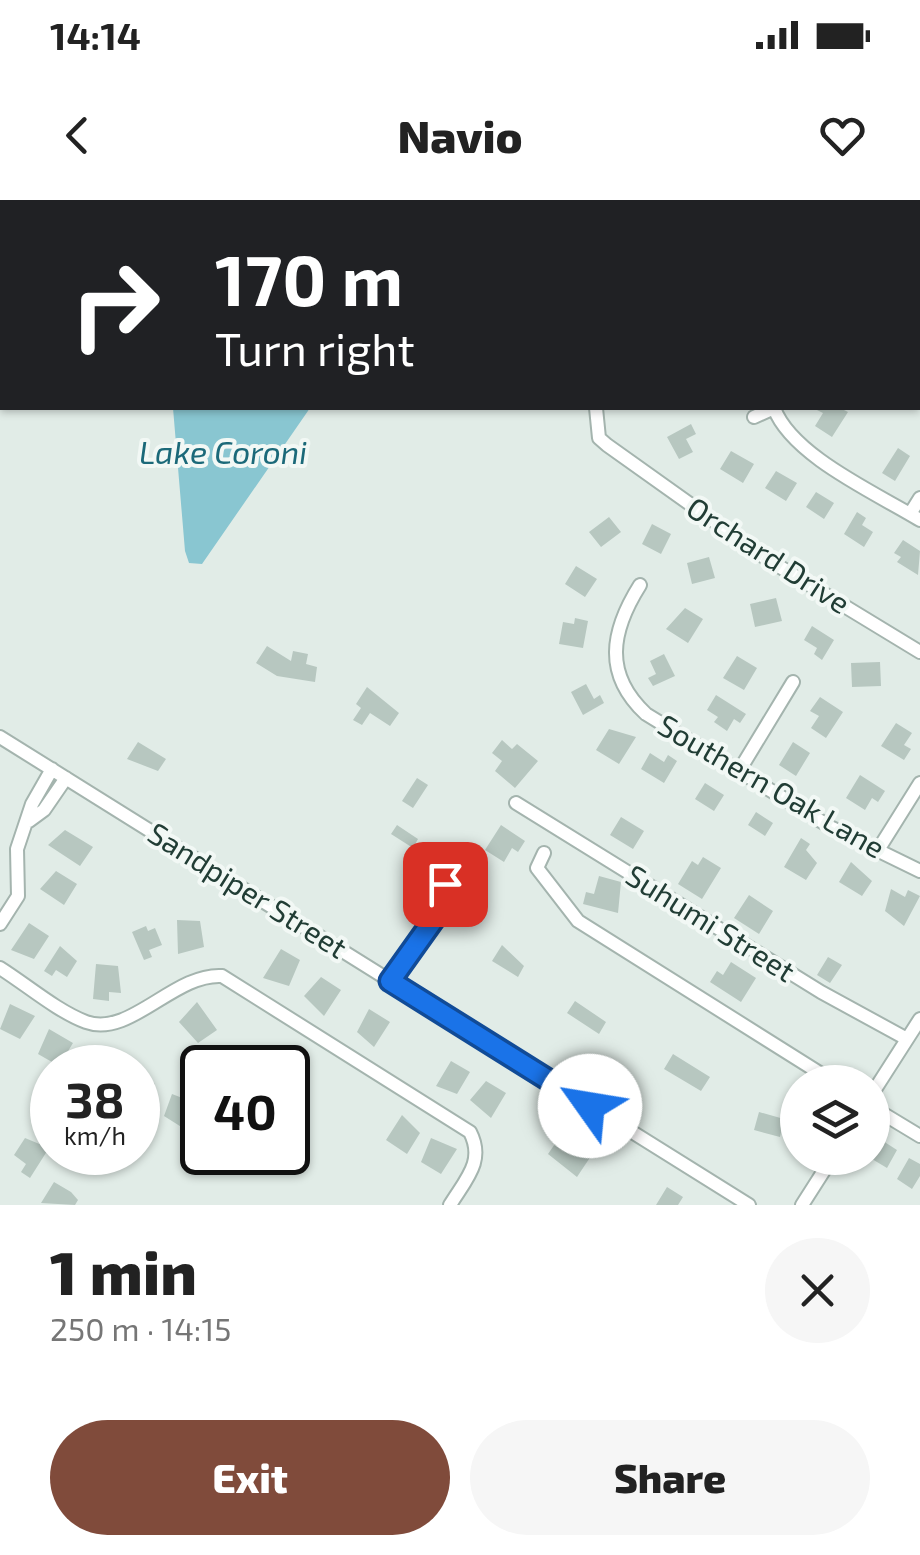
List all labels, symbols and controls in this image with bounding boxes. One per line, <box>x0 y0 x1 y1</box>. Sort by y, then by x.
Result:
text: 14:14 <box>50 12 141 58</box>
icon: back <box>50 108 105 163</box>
text: Navio <box>397 108 523 162</box>
icon: heart <box>815 108 870 163</box>
text: 170 m <box>215 236 403 320</box>
icon: right <box>50 240 180 370</box>
text: Turn right <box>215 321 415 375</box>
water label: Lake Coroni <box>139 432 307 470</box>
street label: Orchard Drive <box>681 488 857 620</box>
street label: Southern Oak Lane <box>652 706 892 865</box>
street label: Sandpiper Street <box>142 814 354 965</box>
pin <box>403 842 488 927</box>
street label: Suhumi Street <box>620 856 802 989</box>
icon: arrive <box>418 857 473 912</box>
speed limit sign: 40 <box>180 1045 310 1175</box>
position arrow <box>538 1054 642 1158</box>
map controls <box>780 1065 890 1175</box>
button: layers <box>780 1065 890 1175</box>
text: 38 <box>65 1068 125 1128</box>
text: km/h <box>64 1120 126 1150</box>
text: 1 min <box>50 1235 197 1307</box>
button: close <box>765 1238 870 1343</box>
text: 250 m · 14:15 <box>50 1309 231 1347</box>
button: Exit <box>50 1420 450 1535</box>
button: Share <box>470 1420 870 1535</box>

